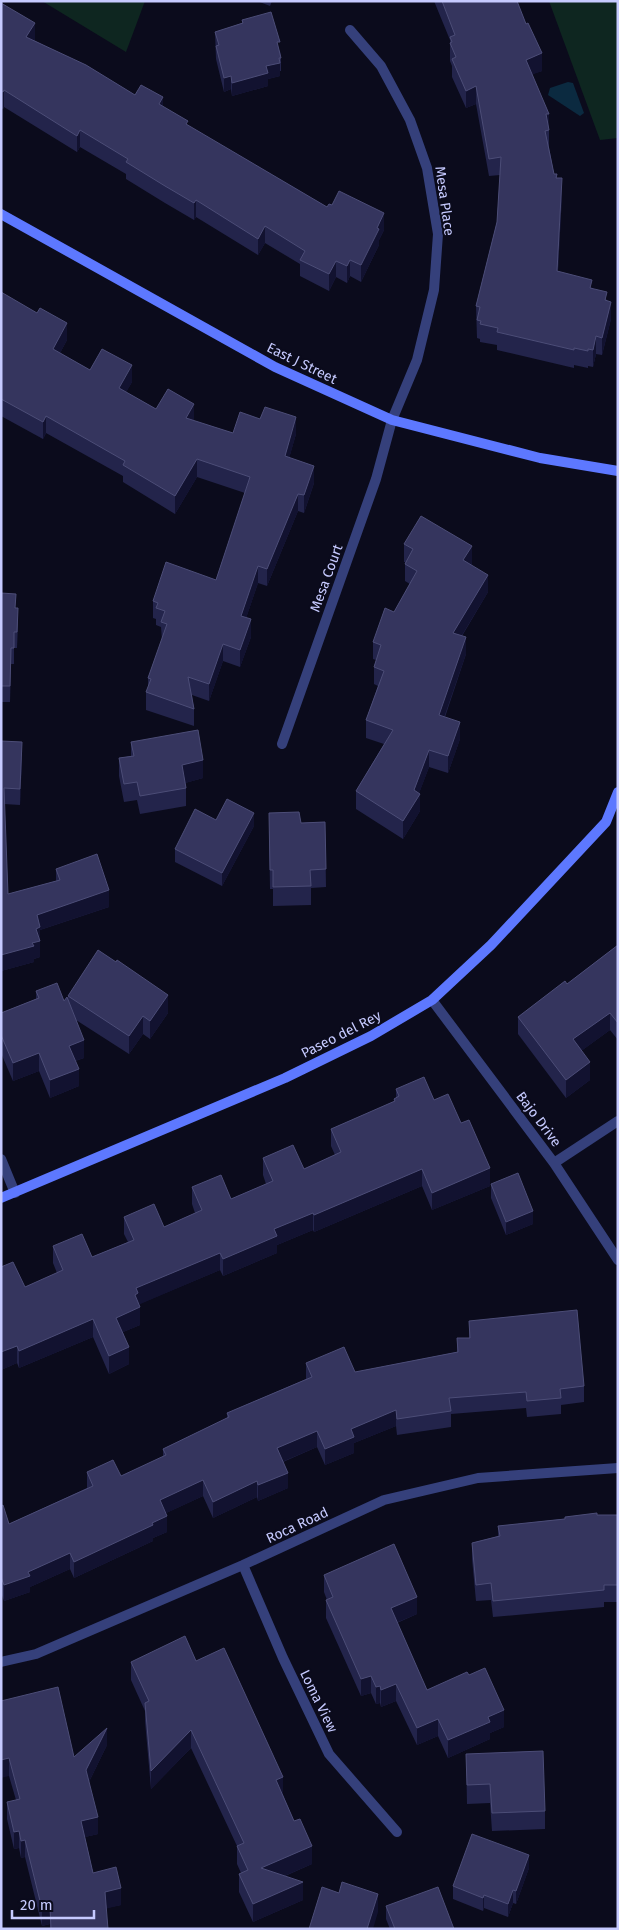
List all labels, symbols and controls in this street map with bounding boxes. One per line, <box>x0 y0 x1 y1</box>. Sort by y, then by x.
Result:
street label: Mesa Place <box>431 165 458 237</box>
street label: East J Street <box>264 339 341 388</box>
street label: Mesa Court <box>306 541 347 614</box>
street label: Paseo del Rey <box>298 1007 384 1062</box>
street label: Bajo Drive <box>512 1088 565 1150</box>
street label: Roca Road <box>263 1504 331 1547</box>
street label: Loma View <box>296 1667 341 1735</box>
scale bar <box>12 1888 95 1920</box>
text: 20 m <box>20 1896 53 1914</box>

